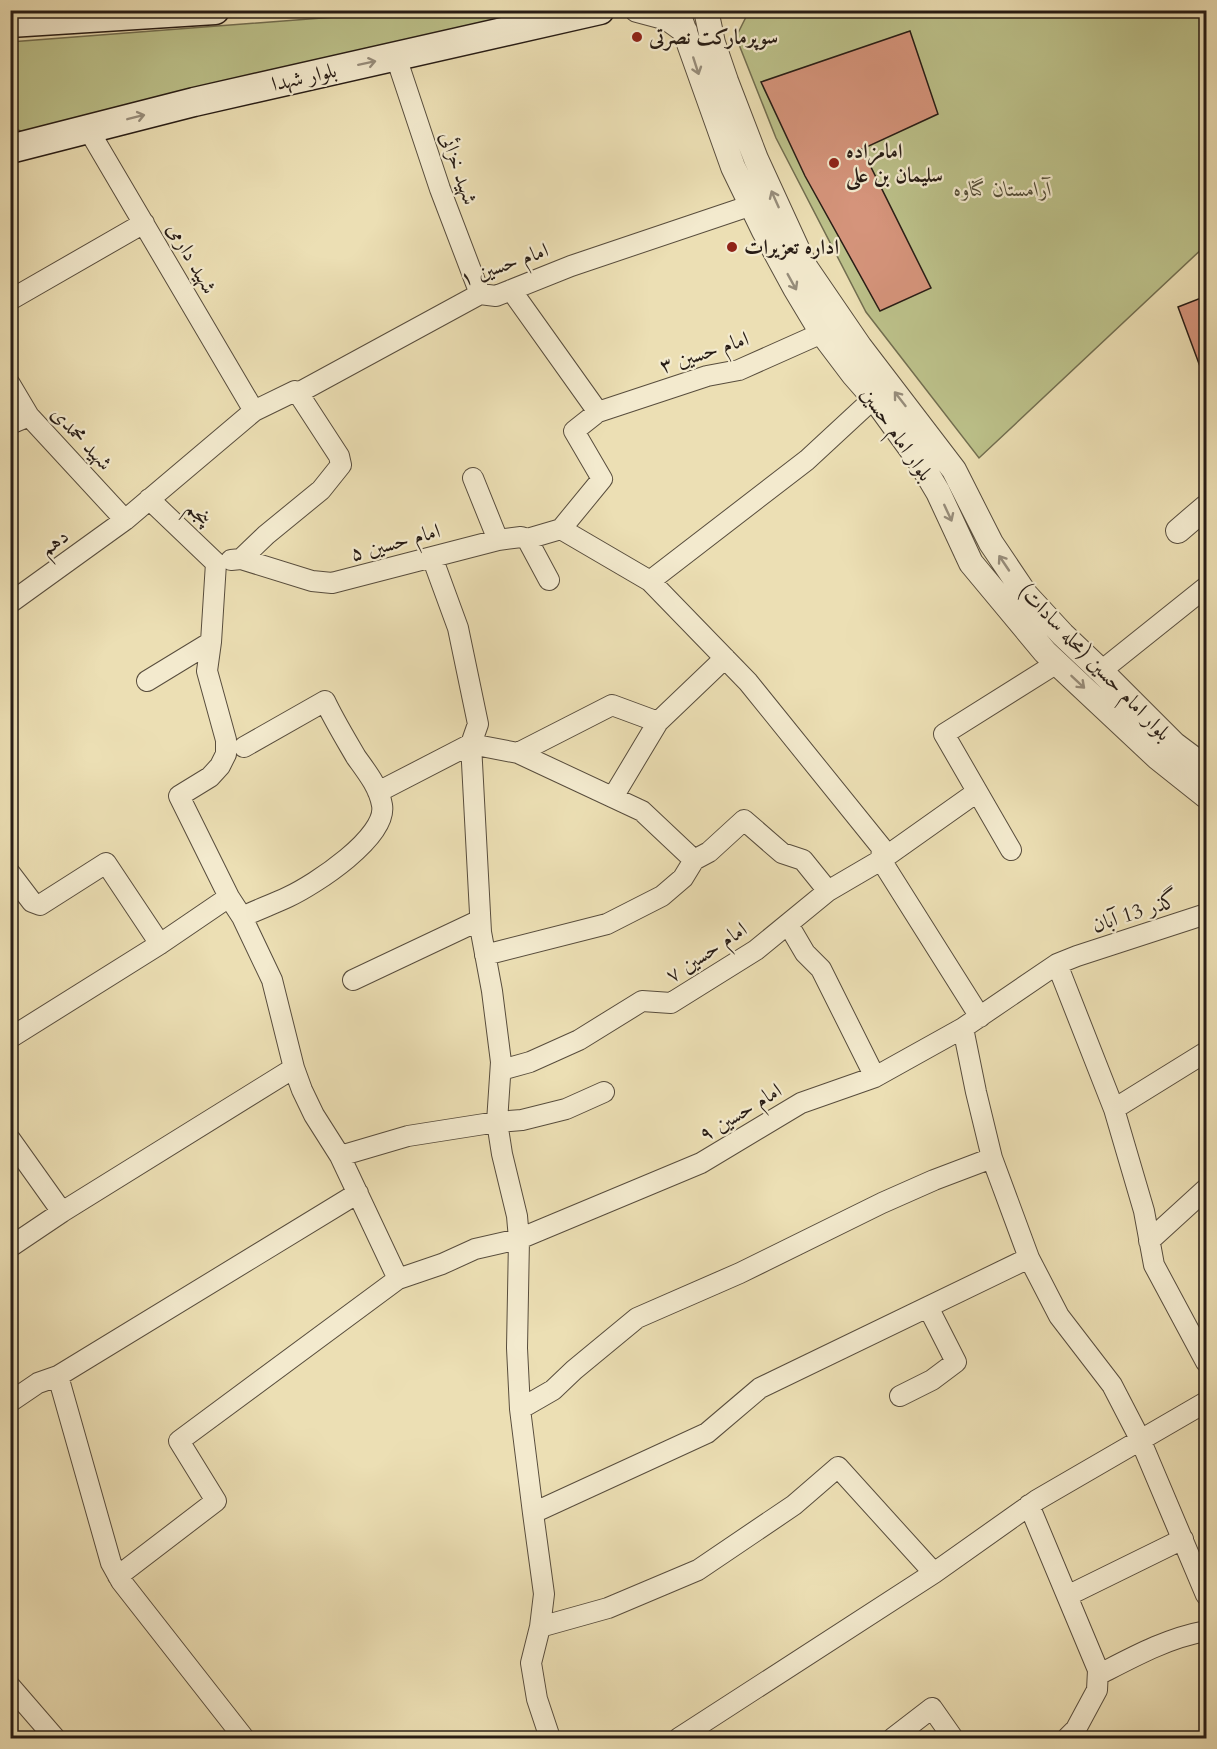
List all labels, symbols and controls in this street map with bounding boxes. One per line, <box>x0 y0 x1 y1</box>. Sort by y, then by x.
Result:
place label: سوپرمارکت نصرتی <box>648 23 778 52</box>
marker: سوپرمارکت نصرتی <box>630 30 644 44</box>
street label: بلوار شهدا <box>269 56 340 99</box>
one-way arrow <box>692 56 703 75</box>
one-way arrow <box>357 57 376 68</box>
one-way arrow <box>126 110 145 122</box>
street label: شهید خزائی <box>432 128 485 209</box>
place label: امامزاده سلیمان بن علی <box>845 137 943 191</box>
marker: امامزاده سلیمان بن علی <box>827 156 841 170</box>
park label: آرامستان گناوه <box>954 175 1052 204</box>
one-way arrow <box>768 191 780 209</box>
street label: شهید دارمی <box>160 217 224 299</box>
place label: اداره تعزیرات <box>744 233 839 262</box>
street label: امام حسین ۱ <box>456 236 553 296</box>
marker: اداره تعزیرات <box>725 240 739 254</box>
one-way arrow <box>786 273 798 290</box>
street label: امام حسین ۳ <box>656 324 753 383</box>
street label: بلوار امام حسین <box>851 381 940 489</box>
one-way arrow <box>893 391 906 407</box>
street label: شهید محمدی <box>44 400 119 477</box>
street label: پنجم <box>176 494 219 537</box>
one-way arrow <box>942 503 954 521</box>
street label: امام حسین ۵ <box>347 517 444 571</box>
street label: دهم <box>34 522 78 567</box>
one-way arrow <box>998 555 1010 572</box>
street label: بلوار امام حسین (محله سادات) <box>1010 577 1178 750</box>
one-way arrow <box>1070 675 1085 689</box>
street label: گذر 13 آبان <box>1088 884 1182 940</box>
street label: امام حسین ۷ <box>660 915 754 992</box>
street label: امام حسین ۹ <box>693 1076 789 1151</box>

